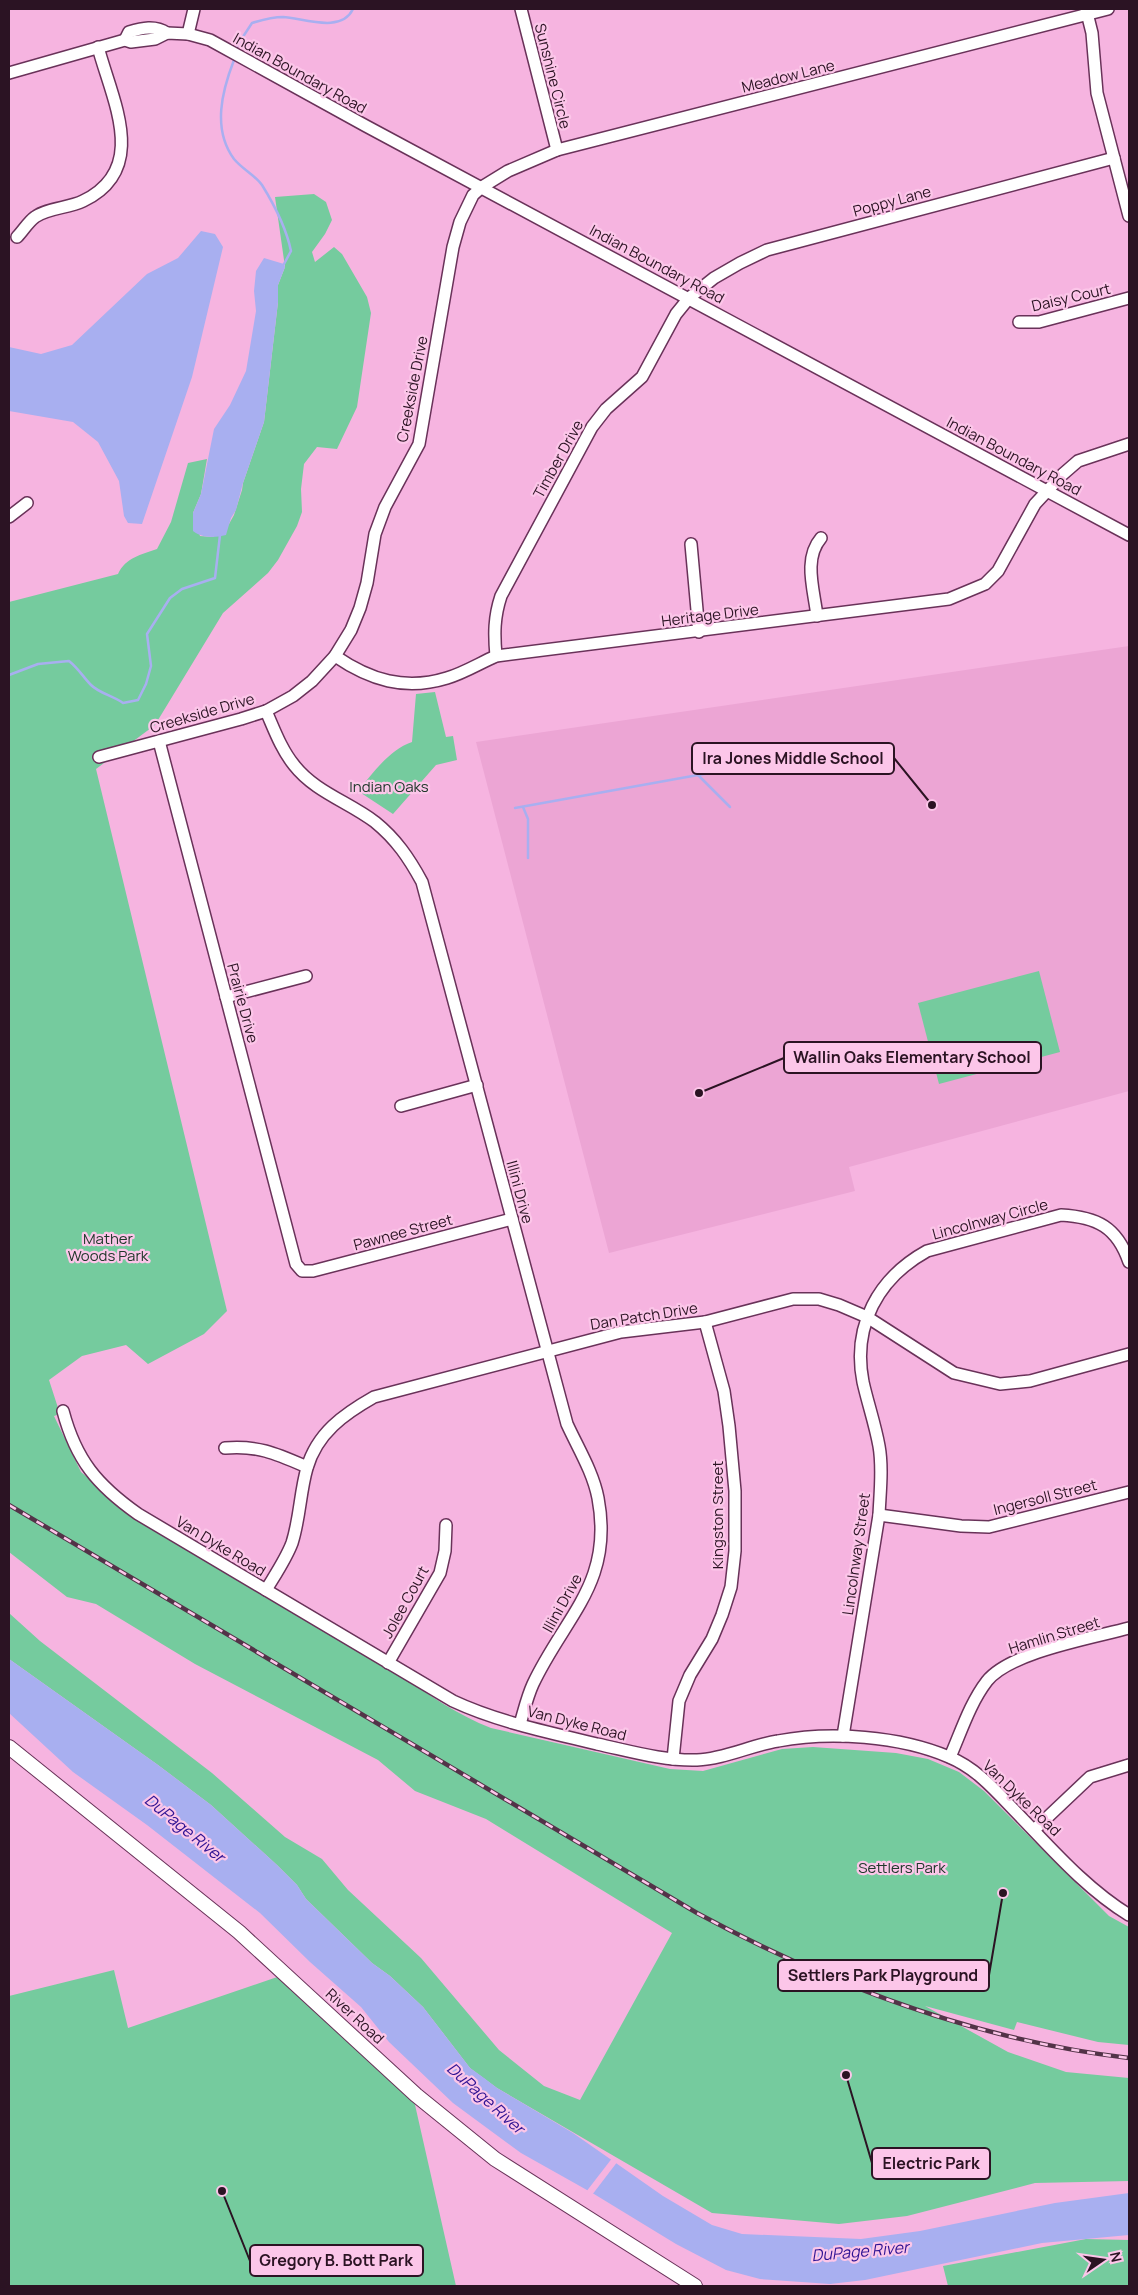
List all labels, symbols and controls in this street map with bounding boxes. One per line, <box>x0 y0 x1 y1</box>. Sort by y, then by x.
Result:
street label: Sunshine Circle <box>530 21 576 131</box>
street label: Indian Boundary Road <box>229 27 371 119</box>
street label: Meadow Lane <box>739 54 837 98</box>
street label: Poppy Lane <box>851 180 934 221</box>
street label: Indian Boundary Road <box>586 220 728 308</box>
street label: Daisy Court <box>1030 278 1112 316</box>
street label: Creekside Drive <box>391 334 433 444</box>
street label: Indian Boundary Road <box>943 412 1085 500</box>
street label: Timber Drive <box>528 416 588 502</box>
street label: Heritage Drive <box>660 599 760 631</box>
street label: Creekside Drive <box>147 688 257 738</box>
callout: Ira Jones Middle School <box>692 743 894 774</box>
text: Ira Jones Middle School <box>702 747 884 769</box>
park label: Indian Oaks <box>349 776 429 797</box>
street label: Prairie Drive <box>222 961 264 1045</box>
callout: Wallin Oaks Elementary School <box>784 1042 1041 1073</box>
text: Wallin Oaks Elementary School <box>793 1046 1031 1068</box>
street label: Illini Drive <box>502 1158 539 1226</box>
street label: Lincolnway Circle <box>930 1193 1050 1245</box>
street label: Pawnee Street <box>351 1209 455 1255</box>
park label: Mather Woods Park <box>68 1228 149 1266</box>
street label: Dan Patch Drive <box>589 1297 699 1335</box>
street label: Kingston Street <box>707 1461 728 1569</box>
street label: Ingersoll Street <box>991 1474 1099 1520</box>
street label: Lincolnway Street <box>837 1491 875 1617</box>
street label: Van Dyke Road <box>172 1511 270 1581</box>
street label: Jolee Court <box>376 1562 434 1642</box>
street label: Illini Drive <box>537 1570 587 1636</box>
street label: Hamlin Street <box>1006 1611 1102 1659</box>
street label: Van Dyke Road <box>525 1701 629 1745</box>
street label: Van Dyke Road <box>978 1755 1066 1841</box>
water label: DuPage River <box>140 1789 231 1869</box>
park label: Settlers Park <box>858 1857 946 1878</box>
callout: Settlers Park Playground <box>778 1960 989 1991</box>
text: Settlers Park Playground <box>788 1964 978 1986</box>
street label: River Road <box>321 1983 389 2049</box>
water label: DuPage River <box>443 2057 531 2140</box>
callout: Electric Park <box>872 2148 990 2179</box>
text: Electric Park <box>882 2152 980 2174</box>
north arrow <box>1078 2235 1128 2285</box>
water label: DuPage River <box>811 2236 912 2266</box>
callout: Gregory B. Bott Park <box>250 2245 423 2276</box>
text: Gregory B. Bott Park <box>259 2249 413 2271</box>
text: N <box>1106 2250 1127 2264</box>

